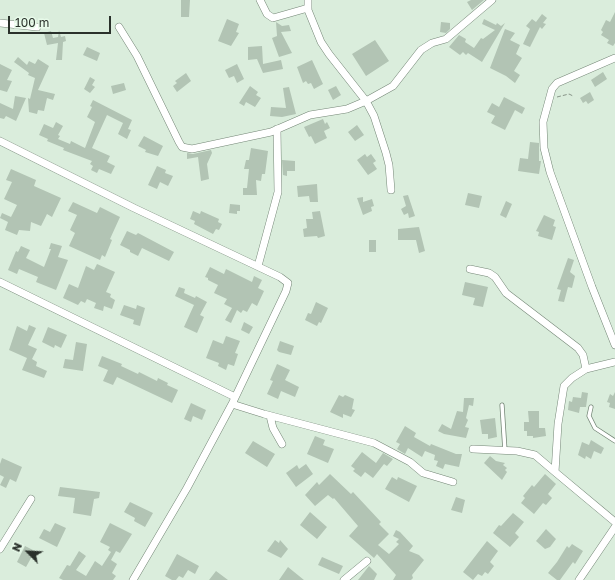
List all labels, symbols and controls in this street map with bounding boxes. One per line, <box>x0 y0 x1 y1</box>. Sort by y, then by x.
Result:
scale bar <box>10 8 113 34</box>
text: 100 m <box>15 15 49 30</box>
north arrow <box>8 532 48 572</box>
text: N <box>9 540 24 553</box>

